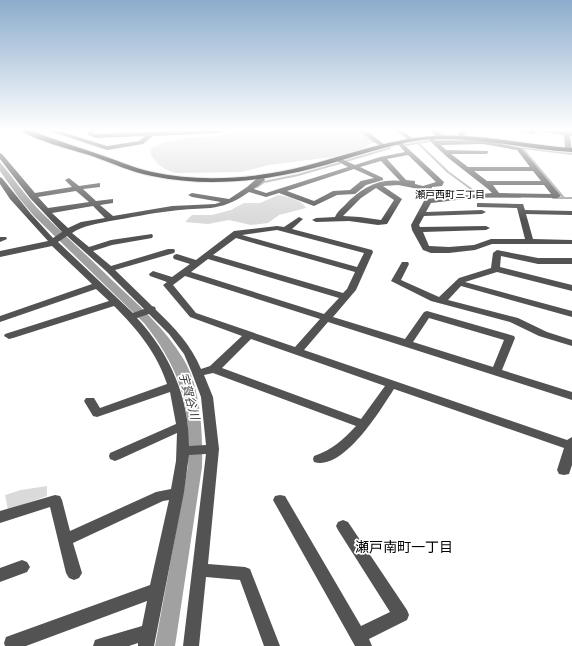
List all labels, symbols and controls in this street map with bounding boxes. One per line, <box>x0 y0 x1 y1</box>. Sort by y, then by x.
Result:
district label: 瀬戸西町三丁目 <box>415 188 485 201</box>
water label: 宇賀谷川 <box>175 371 203 423</box>
district label: 瀬戸南町一丁目 <box>355 538 453 556</box>

